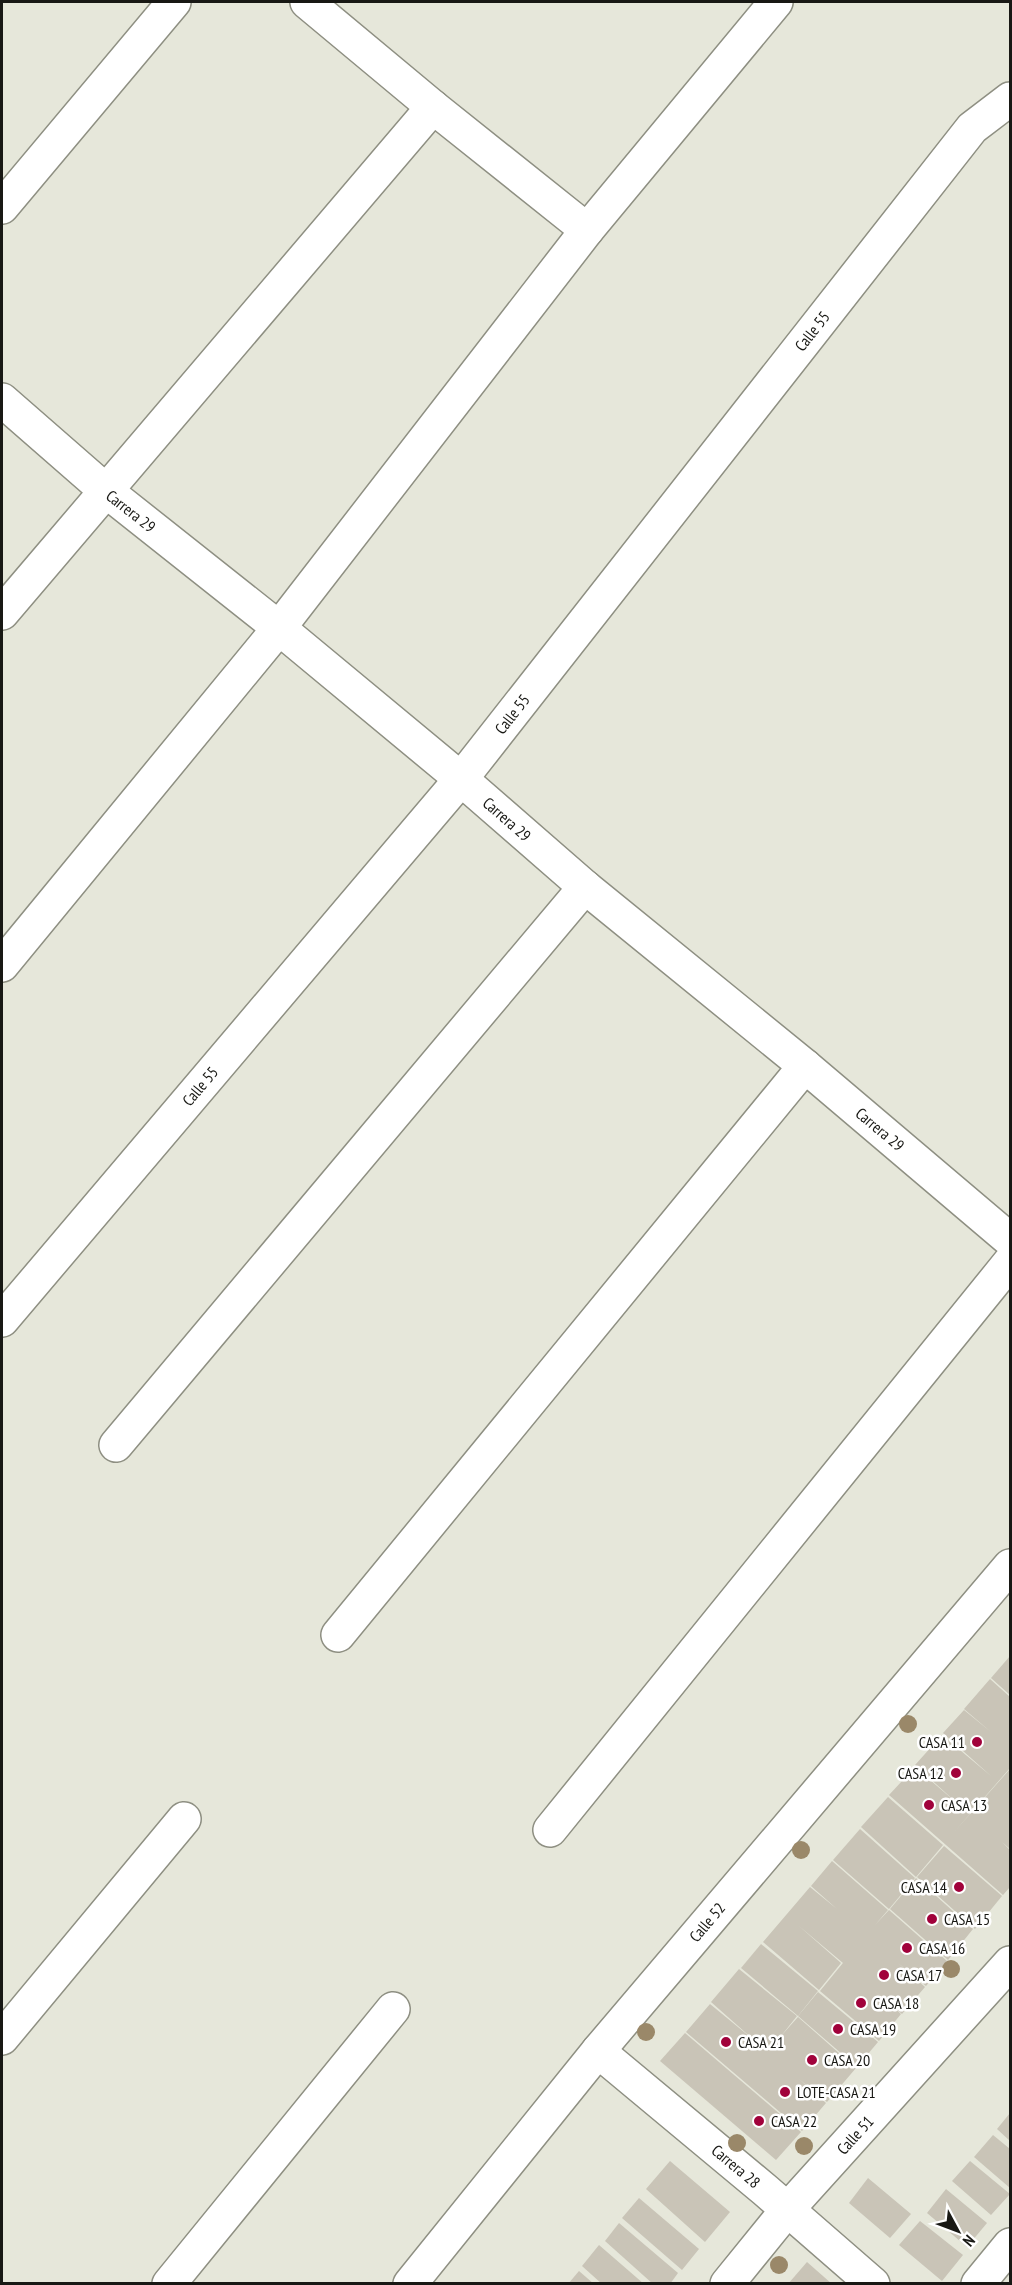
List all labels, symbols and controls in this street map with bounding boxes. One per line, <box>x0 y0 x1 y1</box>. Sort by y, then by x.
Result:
street label: Calle 55 <box>790 307 834 355</box>
street label: Carrera 29 <box>102 485 160 537</box>
street label: Calle 55 <box>490 690 534 738</box>
street label: Carrera 29 <box>479 793 535 845</box>
street label: Calle 55 <box>178 1062 222 1110</box>
street label: Carrera 29 <box>852 1103 908 1155</box>
place label: CASA 11 <box>919 1732 965 1752</box>
marker: CASA 11 <box>970 1735 984 1749</box>
place label: CASA 12 <box>898 1763 944 1783</box>
marker: CASA 12 <box>949 1766 963 1780</box>
place label: CASA 13 <box>941 1795 987 1815</box>
marker: CASA 13 <box>922 1798 936 1812</box>
place label: CASA 14 <box>901 1877 947 1897</box>
marker: CASA 14 <box>952 1880 966 1894</box>
street label: Calle 52 <box>685 1898 729 1946</box>
place label: CASA 15 <box>944 1909 990 1929</box>
marker: CASA 15 <box>925 1912 939 1926</box>
place label: CASA 16 <box>919 1938 965 1958</box>
marker: CASA 16 <box>900 1941 914 1955</box>
place label: CASA 17 <box>896 1965 942 1985</box>
marker: CASA 17 <box>877 1968 891 1982</box>
place label: CASA 18 <box>873 1993 919 2013</box>
marker: CASA 18 <box>854 1996 868 2010</box>
place label: CASA 19 <box>850 2019 896 2039</box>
marker: CASA 19 <box>831 2022 845 2036</box>
place label: CASA 21 <box>738 2032 784 2052</box>
marker: CASA 21 <box>719 2035 733 2049</box>
place label: CASA 20 <box>824 2050 870 2070</box>
marker: CASA 20 <box>805 2053 819 2067</box>
place label: LOTE-CASA 21 <box>797 2082 876 2102</box>
marker: LOTE-CASA 21 <box>778 2085 792 2099</box>
place label: CASA 22 <box>771 2111 817 2131</box>
street label: Calle 51 <box>832 2111 878 2159</box>
marker: CASA 22 <box>752 2114 766 2128</box>
street label: Carrera 28 <box>708 2140 764 2192</box>
north arrow <box>928 2201 988 2261</box>
text: N <box>959 2231 980 2251</box>

